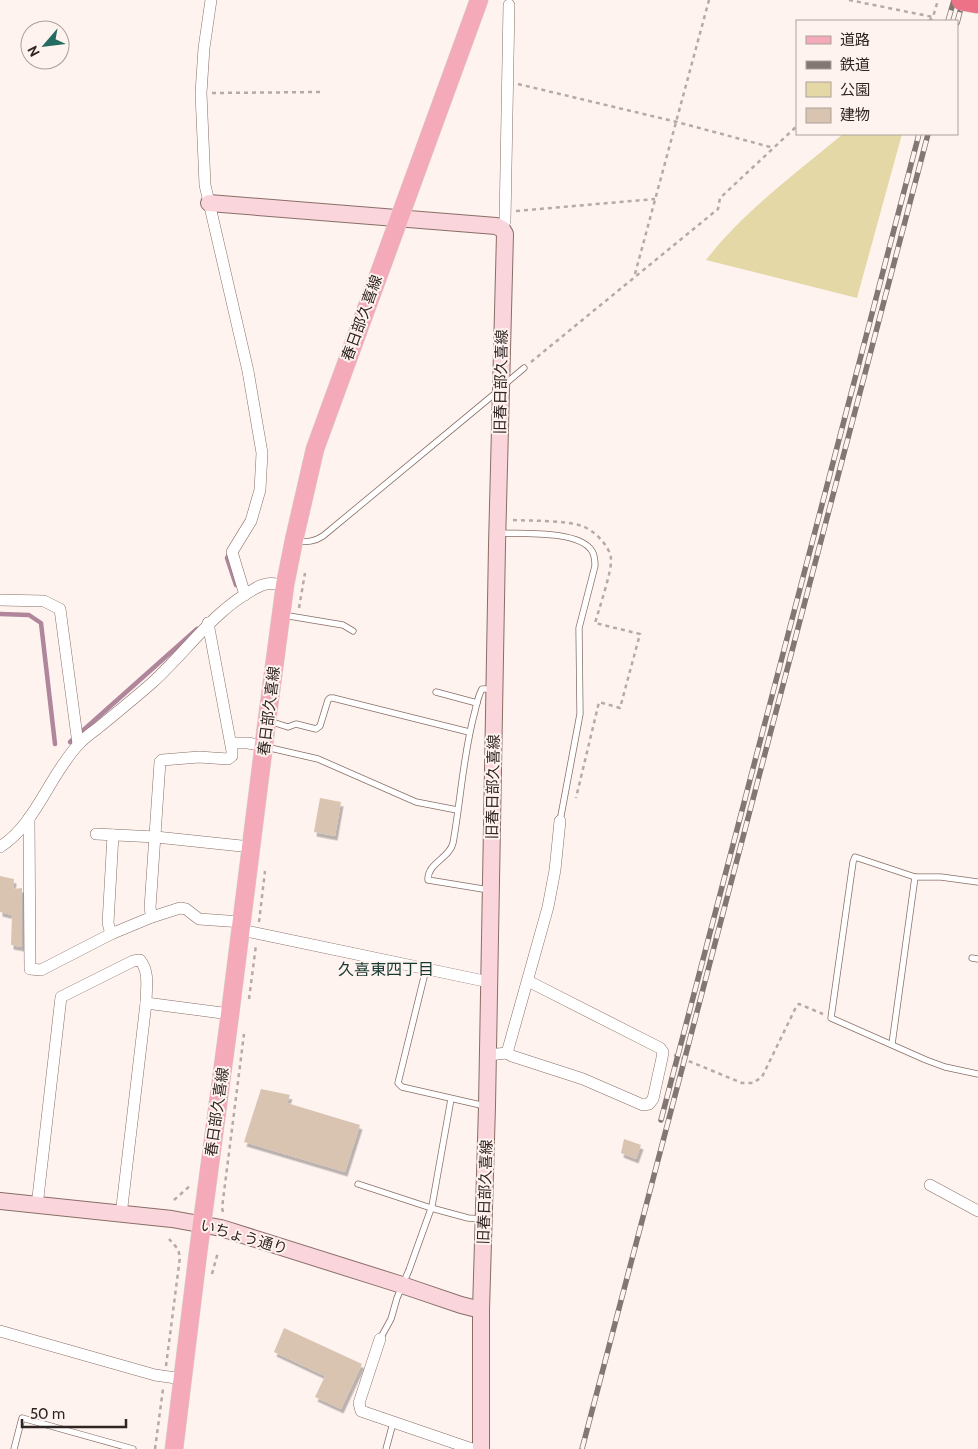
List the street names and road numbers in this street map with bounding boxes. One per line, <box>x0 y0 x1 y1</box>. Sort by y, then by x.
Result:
street label: 春日部久喜線 <box>338 273 386 363</box>
street label: 旧春日部久喜線 <box>491 329 511 435</box>
street label: 春日部久喜線 <box>255 665 283 757</box>
street label: 旧春日部久喜線 <box>483 734 503 840</box>
street label: 春日部久喜線 <box>202 1066 232 1158</box>
street label: 旧春日部久喜線 <box>474 1139 496 1245</box>
street label: いちょう通り <box>198 1216 290 1258</box>

